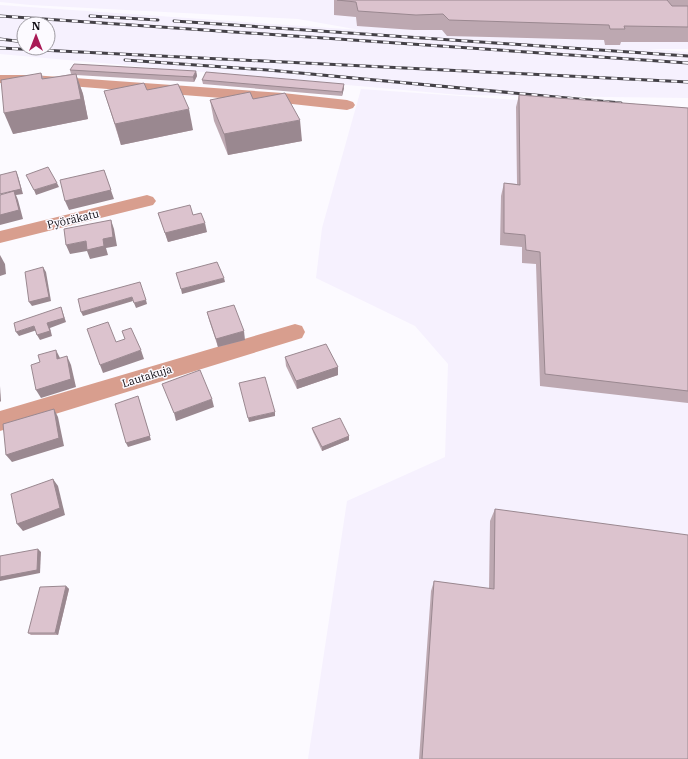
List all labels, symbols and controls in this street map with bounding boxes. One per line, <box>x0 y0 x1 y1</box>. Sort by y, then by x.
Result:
north arrow <box>16 16 56 56</box>
text: N <box>32 19 41 33</box>
street label: Pyöräkatu <box>46 206 101 232</box>
street label: Lautakuja <box>120 362 174 390</box>

